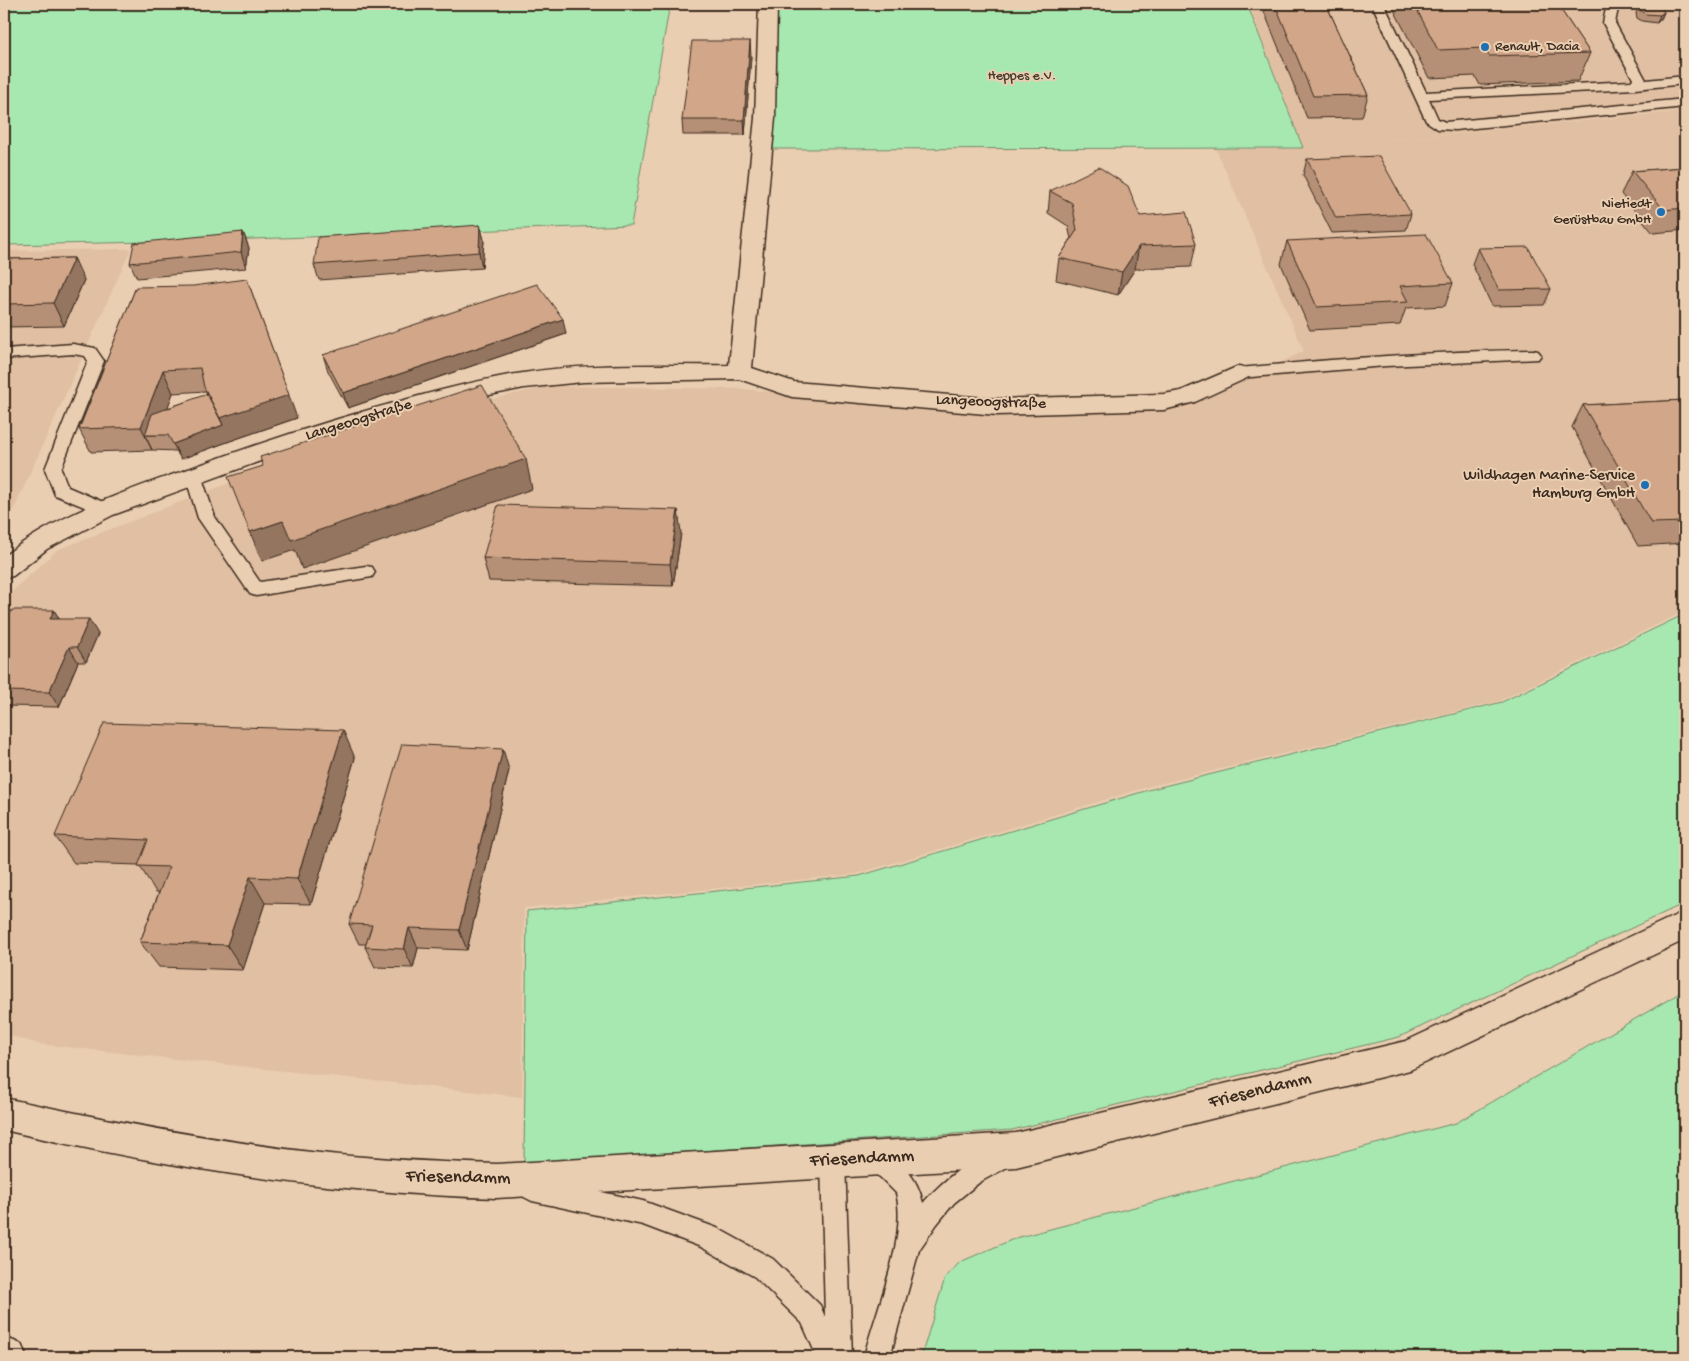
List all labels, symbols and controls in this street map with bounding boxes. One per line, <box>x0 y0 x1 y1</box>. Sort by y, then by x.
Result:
place label: Renault, Dacia <box>1495 39 1581 56</box>
marker: Renault, Dacia <box>1479 41 1491 53</box>
park label: Heppes e.V. <box>988 68 1056 85</box>
place label: Nietiedt Gerüstbau GmbH <box>1553 196 1652 229</box>
marker: Nietiedt Gerüstbau GmbH <box>1655 206 1667 218</box>
street label: Langeoogstraße <box>936 392 1047 414</box>
street label: Langeoogstraße <box>303 396 415 446</box>
place label: Wildhagen Marine-Service Hamburg GmbH <box>1463 467 1636 504</box>
marker: Wildhagen Marine-Service Hamburg GmbH <box>1639 479 1651 491</box>
street label: Friesendamm <box>1205 1067 1314 1115</box>
street label: Friesendamm <box>808 1145 915 1173</box>
street label: Friesendamm <box>404 1166 511 1190</box>

